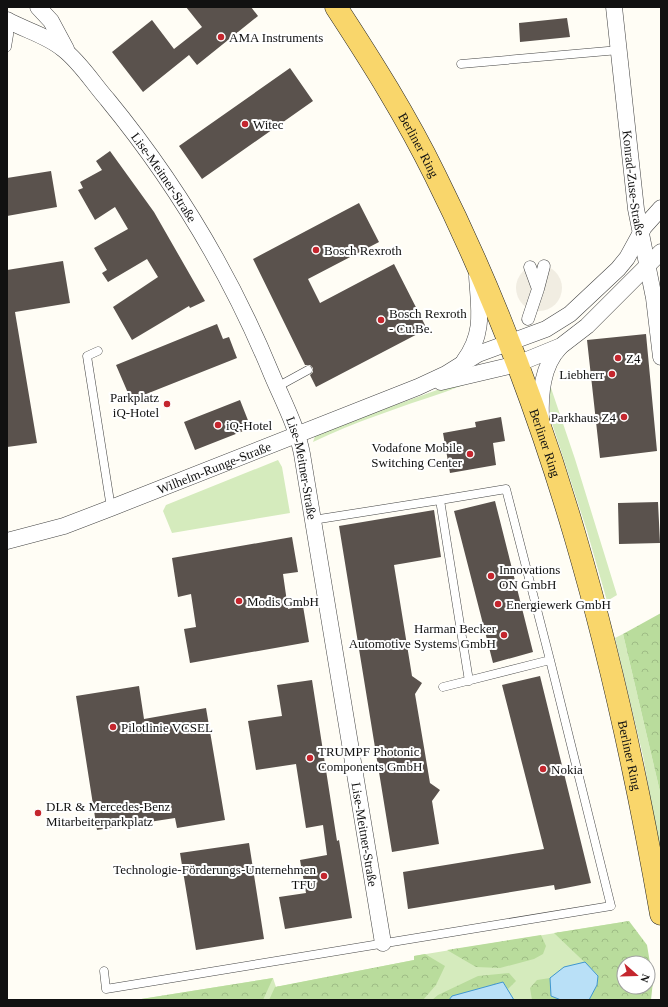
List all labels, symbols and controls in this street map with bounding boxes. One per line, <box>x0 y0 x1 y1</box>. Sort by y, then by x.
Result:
place label: AMA Instruments <box>229 30 323 45</box>
marker: AMA Instruments <box>216 32 226 42</box>
street label: Berliner Ring <box>395 110 442 180</box>
place label: Witec <box>253 117 284 132</box>
marker: Witec <box>240 119 250 129</box>
street label: Konrad-Zuse-Straße <box>619 129 648 237</box>
street label: Lise-Meitner-Straße <box>128 130 200 225</box>
place label: Bosch Rexroth <box>324 243 402 258</box>
marker: Bosch Rexroth <box>311 245 321 255</box>
place label: Bosch Rexroth - Cu.Be. <box>389 306 467 336</box>
marker: Bosch Rexroth - Cu.Be. <box>376 315 386 325</box>
place label: Z4 <box>626 351 641 366</box>
marker: Z4 <box>613 353 623 363</box>
place label: Liebherr <box>559 367 605 382</box>
marker: Liebherr <box>607 369 617 379</box>
place label: Parkplatz iQ-Hotel <box>110 390 159 420</box>
marker: Parkplatz iQ-Hotel <box>162 399 172 409</box>
street label: Berliner Ring <box>526 407 564 479</box>
place label: Parkhaus Z4 <box>551 410 616 425</box>
marker: Parkhaus Z4 <box>619 412 629 422</box>
street label: Lise-Meitner-Straße <box>283 414 320 521</box>
place label: iQ-Hotel <box>226 418 273 433</box>
marker: iQ-Hotel <box>213 420 223 430</box>
street label: Wilhelm-Runge-Straße <box>155 439 273 497</box>
place label: Vodafone Mobile Switching Center <box>371 440 463 470</box>
marker: Vodafone Mobile Switching Center <box>465 449 475 459</box>
place label: Innovations ON GmbH <box>499 562 560 592</box>
marker: Innovations ON GmbH <box>486 571 496 581</box>
place label: Modis GmbH <box>247 594 319 609</box>
marker: Modis GmbH <box>234 596 244 606</box>
place label: Energiewerk GmbH <box>506 597 611 612</box>
marker: Energiewerk GmbH <box>493 599 503 609</box>
place label: Harman Becker Automotive Systems GmbH <box>349 621 497 651</box>
marker: Harman Becker Automotive Systems GmbH <box>499 630 509 640</box>
street label: Berliner Ring <box>615 719 644 792</box>
place label: Pilotlinie VCSEL <box>121 720 213 735</box>
marker: Pilotlinie VCSEL <box>108 722 118 732</box>
place label: TRUMPF Photonic Components GmbH <box>318 744 422 774</box>
marker: TRUMPF Photonic Components GmbH <box>305 753 315 763</box>
place label: Nokia <box>551 762 583 777</box>
marker: Nokia <box>538 764 548 774</box>
street label: Lise-Meitner-Straße <box>349 781 381 888</box>
place label: DLR & Mercedes-Benz Mitarbeiterparkplatz <box>46 799 170 829</box>
marker: DLR & Mercedes-Benz Mitarbeiterparkplatz <box>33 808 43 818</box>
place label: Technologie-Förderungs-Unternehmen TFU <box>113 862 317 892</box>
marker: Technologie-Förderungs-Unternehmen TFU <box>319 871 329 881</box>
north arrow <box>616 955 656 995</box>
text: N <box>638 973 652 984</box>

